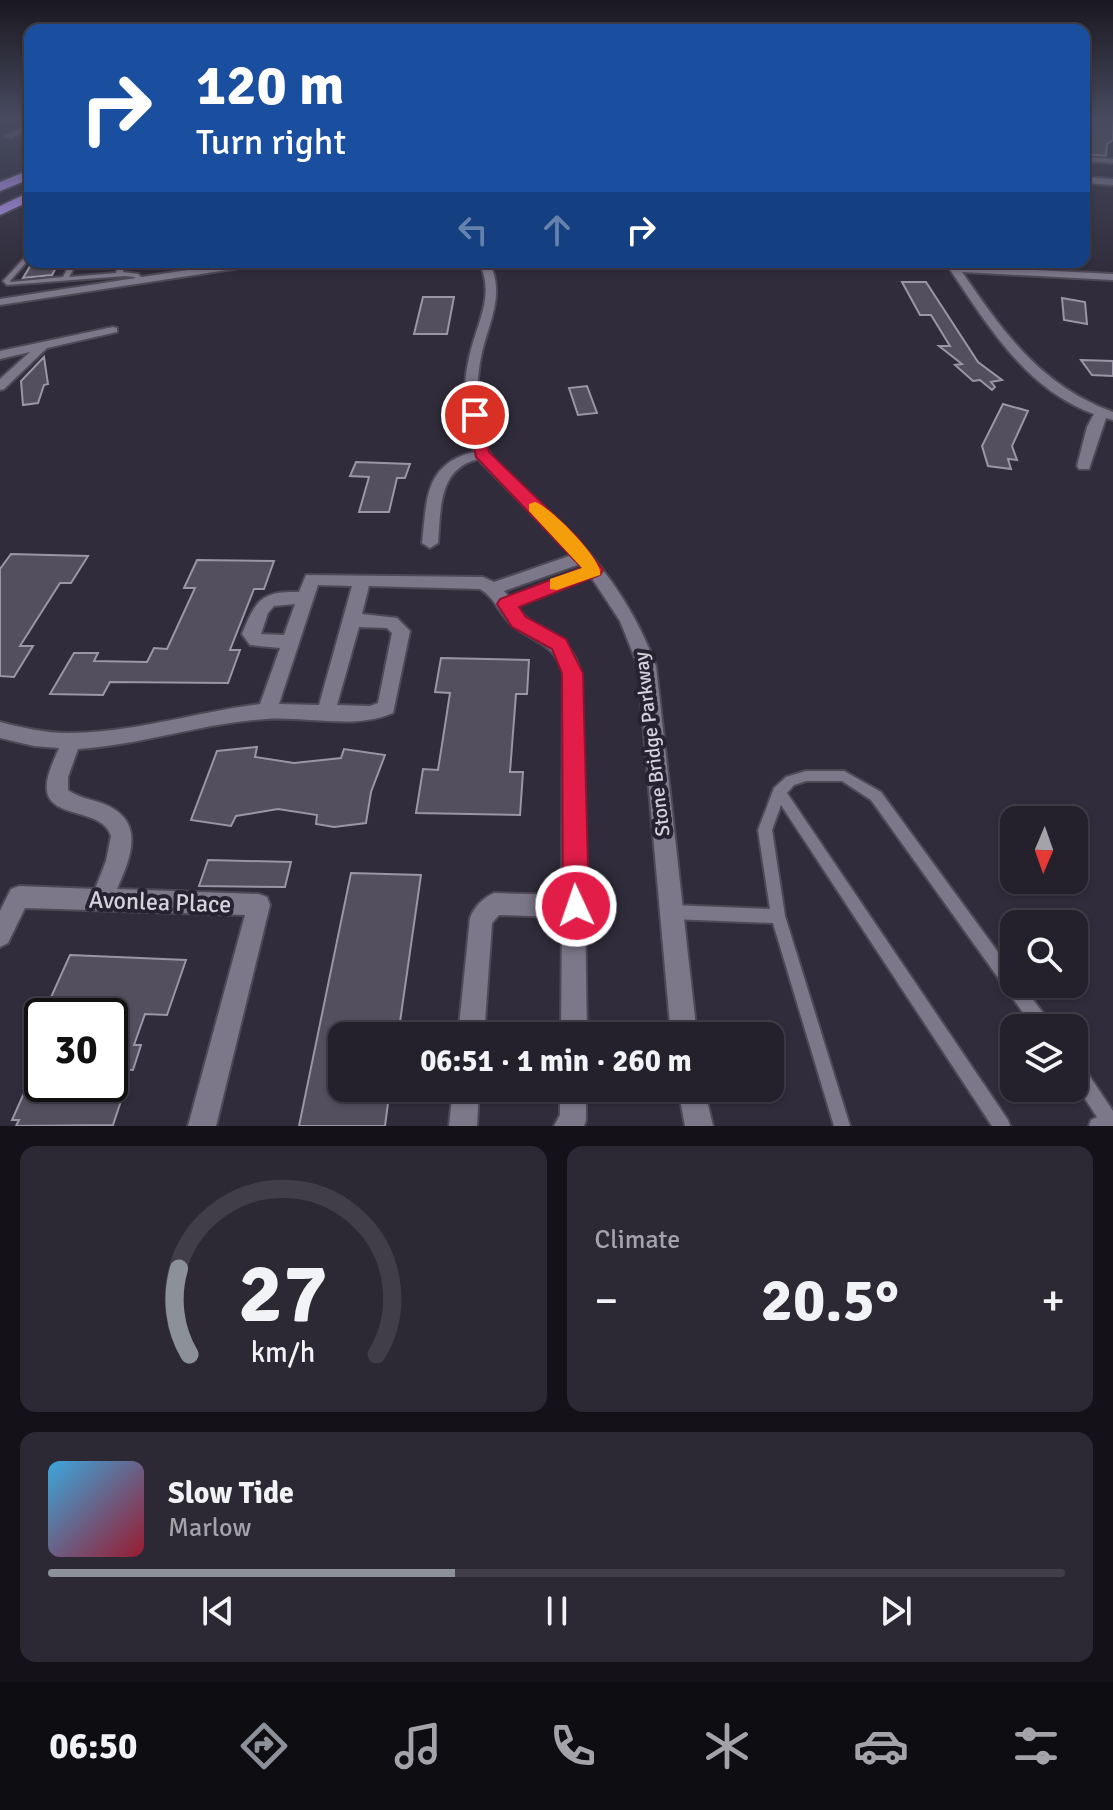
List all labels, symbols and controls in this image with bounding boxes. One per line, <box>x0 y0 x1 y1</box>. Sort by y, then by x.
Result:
text: 120 m <box>196 51 344 120</box>
icon: right <box>64 56 168 160</box>
text: Turn right <box>196 120 346 165</box>
icon: left <box>451 208 495 252</box>
icon: ahead <box>535 208 579 252</box>
icon: right <box>619 208 663 252</box>
pin <box>441 381 509 449</box>
icon: arrive <box>453 393 497 437</box>
street label: Stone Bridge Parkway <box>628 649 676 838</box>
north arrow <box>1000 806 1088 894</box>
map controls <box>1000 806 1088 1102</box>
position arrow <box>534 864 618 948</box>
street label: Avonlea Place <box>88 885 232 919</box>
button: search <box>1000 910 1088 998</box>
speed limit sign: 30 <box>24 998 128 1102</box>
button: layers <box>1000 1014 1088 1102</box>
text: 06:51 · 1 min · 260 m <box>420 1043 692 1080</box>
text: Climate <box>595 1224 680 1256</box>
text: 27 <box>238 1243 328 1345</box>
text: 20.5° <box>761 1264 899 1338</box>
text: − <box>595 1274 618 1328</box>
text: + <box>1041 1274 1065 1328</box>
text: km/h <box>251 1335 316 1370</box>
text: Slow Tide <box>168 1475 294 1512</box>
text: Marlow <box>168 1512 251 1544</box>
icon: previous <box>196 1589 240 1633</box>
icon: pause <box>535 1589 579 1633</box>
icon: next <box>874 1589 918 1633</box>
icon: directions <box>236 1718 292 1774</box>
icon: music <box>390 1718 446 1774</box>
icon: phone <box>545 1718 601 1774</box>
icon: climate <box>699 1718 755 1774</box>
icon: car <box>853 1718 909 1774</box>
icon: filters <box>1008 1718 1064 1774</box>
text: 06:50 <box>49 1724 138 1769</box>

